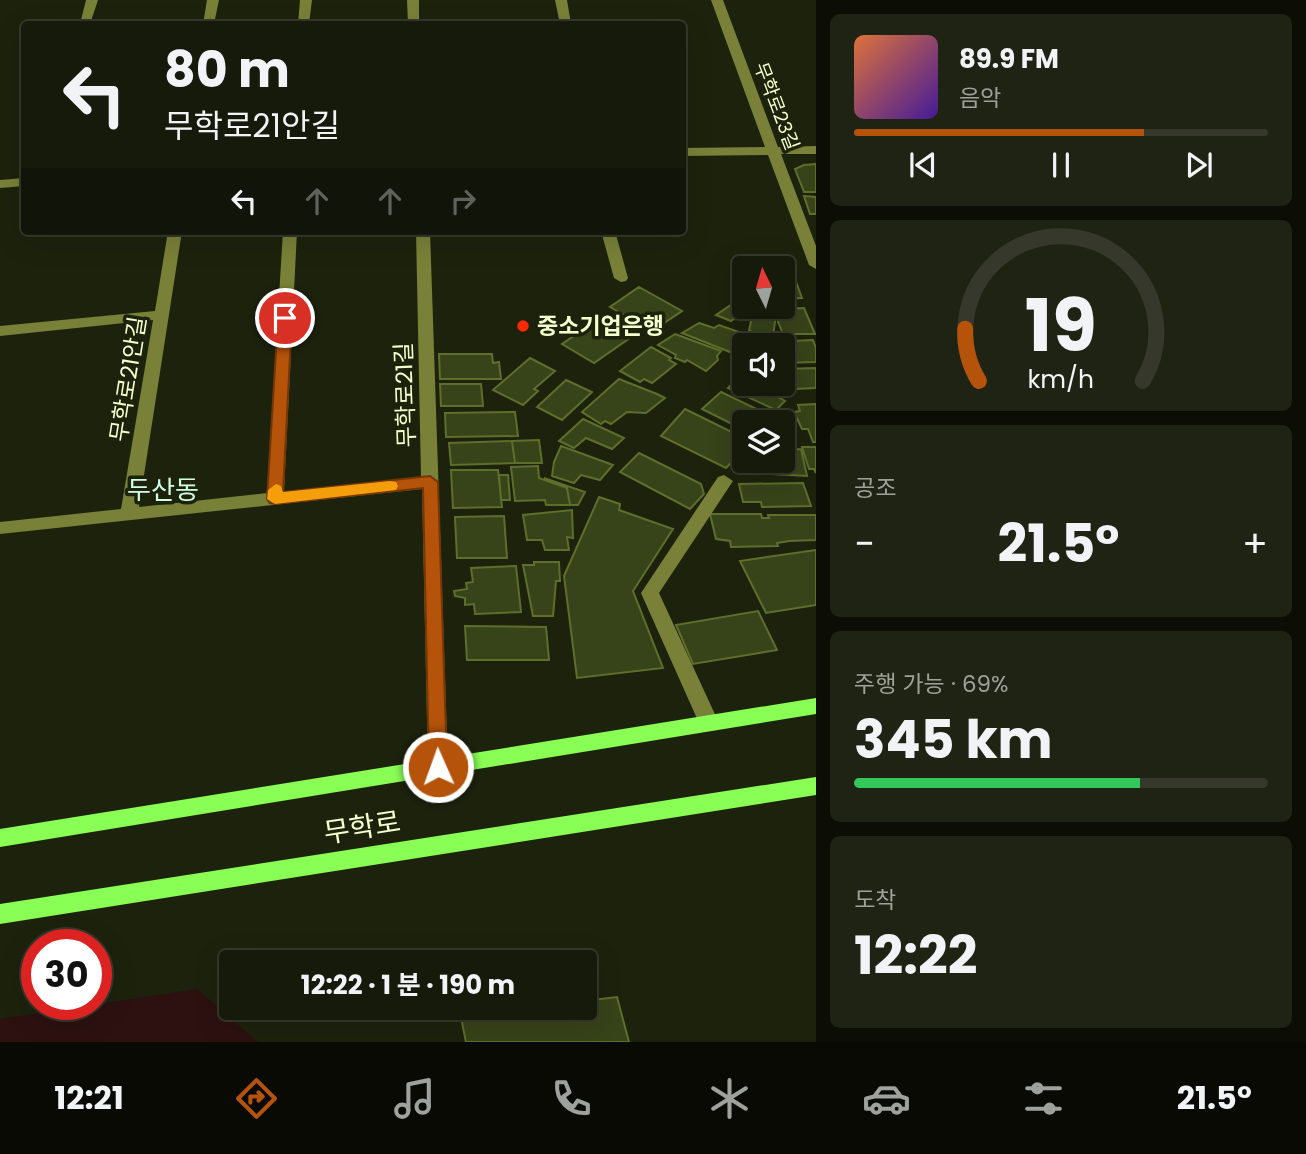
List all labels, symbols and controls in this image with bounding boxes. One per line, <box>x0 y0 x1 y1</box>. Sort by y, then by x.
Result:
text: 80 m <box>164 36 290 104</box>
text: 89.9 FM <box>959 41 1059 77</box>
icon: left <box>49 49 140 140</box>
street label: 무학로23길 <box>747 58 806 154</box>
text: 음악 <box>959 82 1001 114</box>
text: 무학로21안길 <box>164 103 340 148</box>
icon: previous <box>904 146 942 184</box>
icon: pause <box>1042 146 1080 184</box>
icon: next <box>1180 146 1218 184</box>
icon: left <box>225 182 263 220</box>
icon: ahead <box>298 182 336 220</box>
icon: ahead <box>371 182 409 220</box>
icon: right <box>444 182 482 220</box>
north arrow <box>732 256 794 318</box>
map controls <box>732 256 795 473</box>
text: 19 <box>1025 276 1097 377</box>
pin <box>255 288 315 348</box>
icon: arrive <box>266 299 304 337</box>
place label: 중소기업은행 <box>537 310 664 342</box>
street label: 무학로21안길 <box>102 314 154 444</box>
marker: 중소기업은행 <box>515 318 531 334</box>
button: sound <box>732 333 795 396</box>
street label: 무학로21길 <box>387 342 423 448</box>
text: km/h <box>1028 362 1094 397</box>
button: layers <box>732 410 795 473</box>
district label: 두산동 <box>127 472 199 508</box>
text: 공조 <box>854 472 896 504</box>
text: 21.5° <box>998 507 1119 580</box>
text: − <box>854 517 875 570</box>
text: + <box>1242 517 1268 570</box>
text: 주행 가능 · 69% <box>854 668 1009 700</box>
text: 345 km <box>854 703 1053 776</box>
position arrow <box>401 730 475 804</box>
street label: 무학로 <box>321 802 403 853</box>
text: 도착 <box>854 884 896 916</box>
text: 12:22 <box>854 919 977 992</box>
speed limit sign: 30 <box>21 929 112 1020</box>
text: 12:22 · 1 분 · 190 m <box>301 967 515 1003</box>
icon: directions <box>232 1074 281 1123</box>
icon: music <box>390 1074 439 1123</box>
icon: phone <box>547 1074 596 1123</box>
icon: climate <box>705 1074 754 1123</box>
icon: car <box>862 1074 911 1123</box>
icon: filters <box>1019 1074 1068 1123</box>
text: 12:21 <box>54 1075 124 1120</box>
text: 21.5° <box>1177 1075 1252 1120</box>

